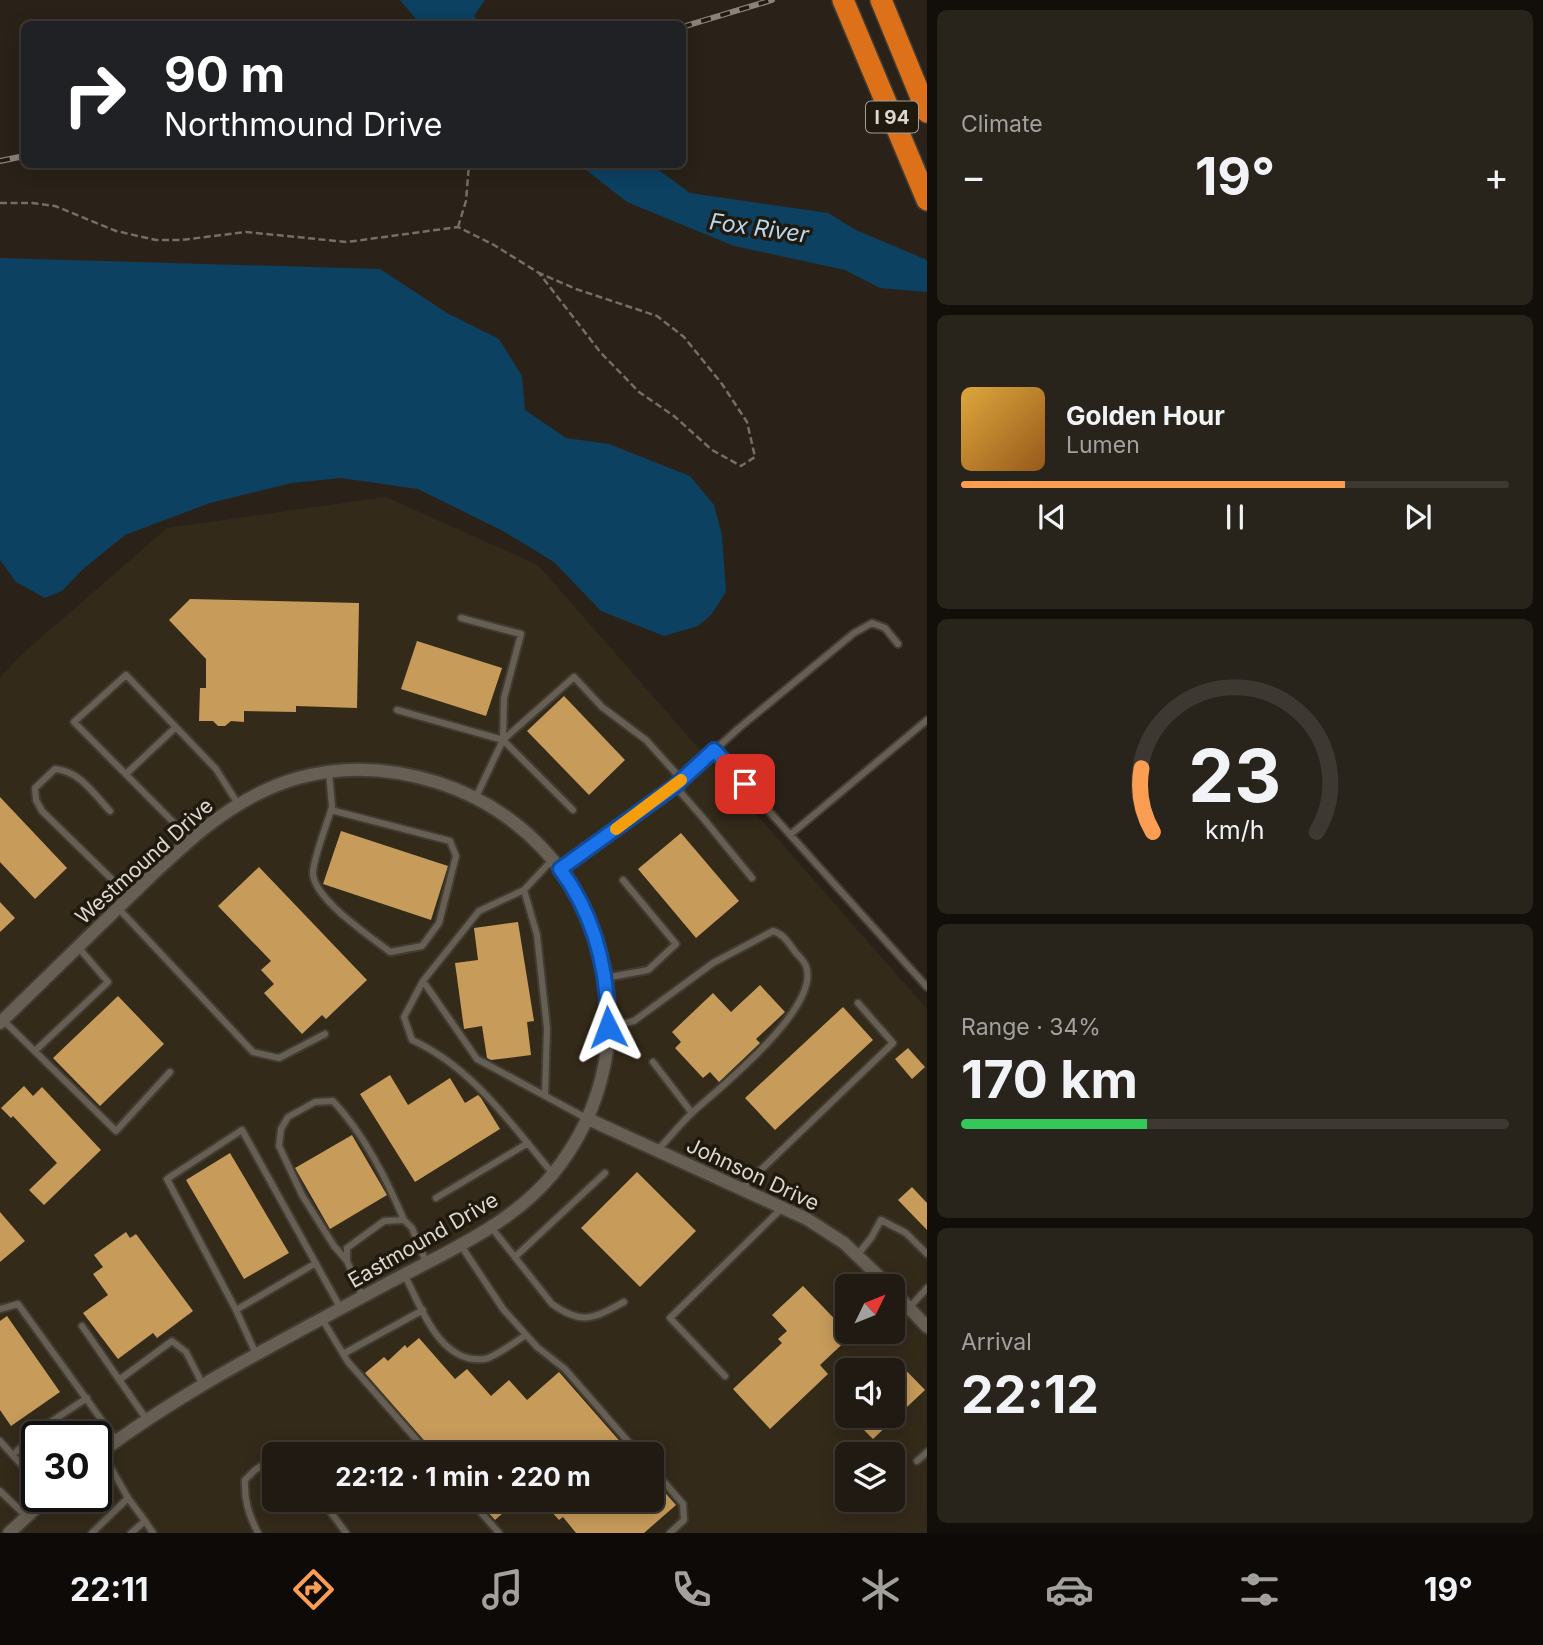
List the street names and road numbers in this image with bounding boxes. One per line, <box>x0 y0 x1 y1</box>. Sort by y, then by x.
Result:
road number: I 94 <box>866 102 918 132</box>
street label: Westmound Drive <box>70 793 218 929</box>
street label: Johnson Drive <box>683 1132 823 1216</box>
street label: Eastmound Drive <box>344 1187 502 1293</box>

